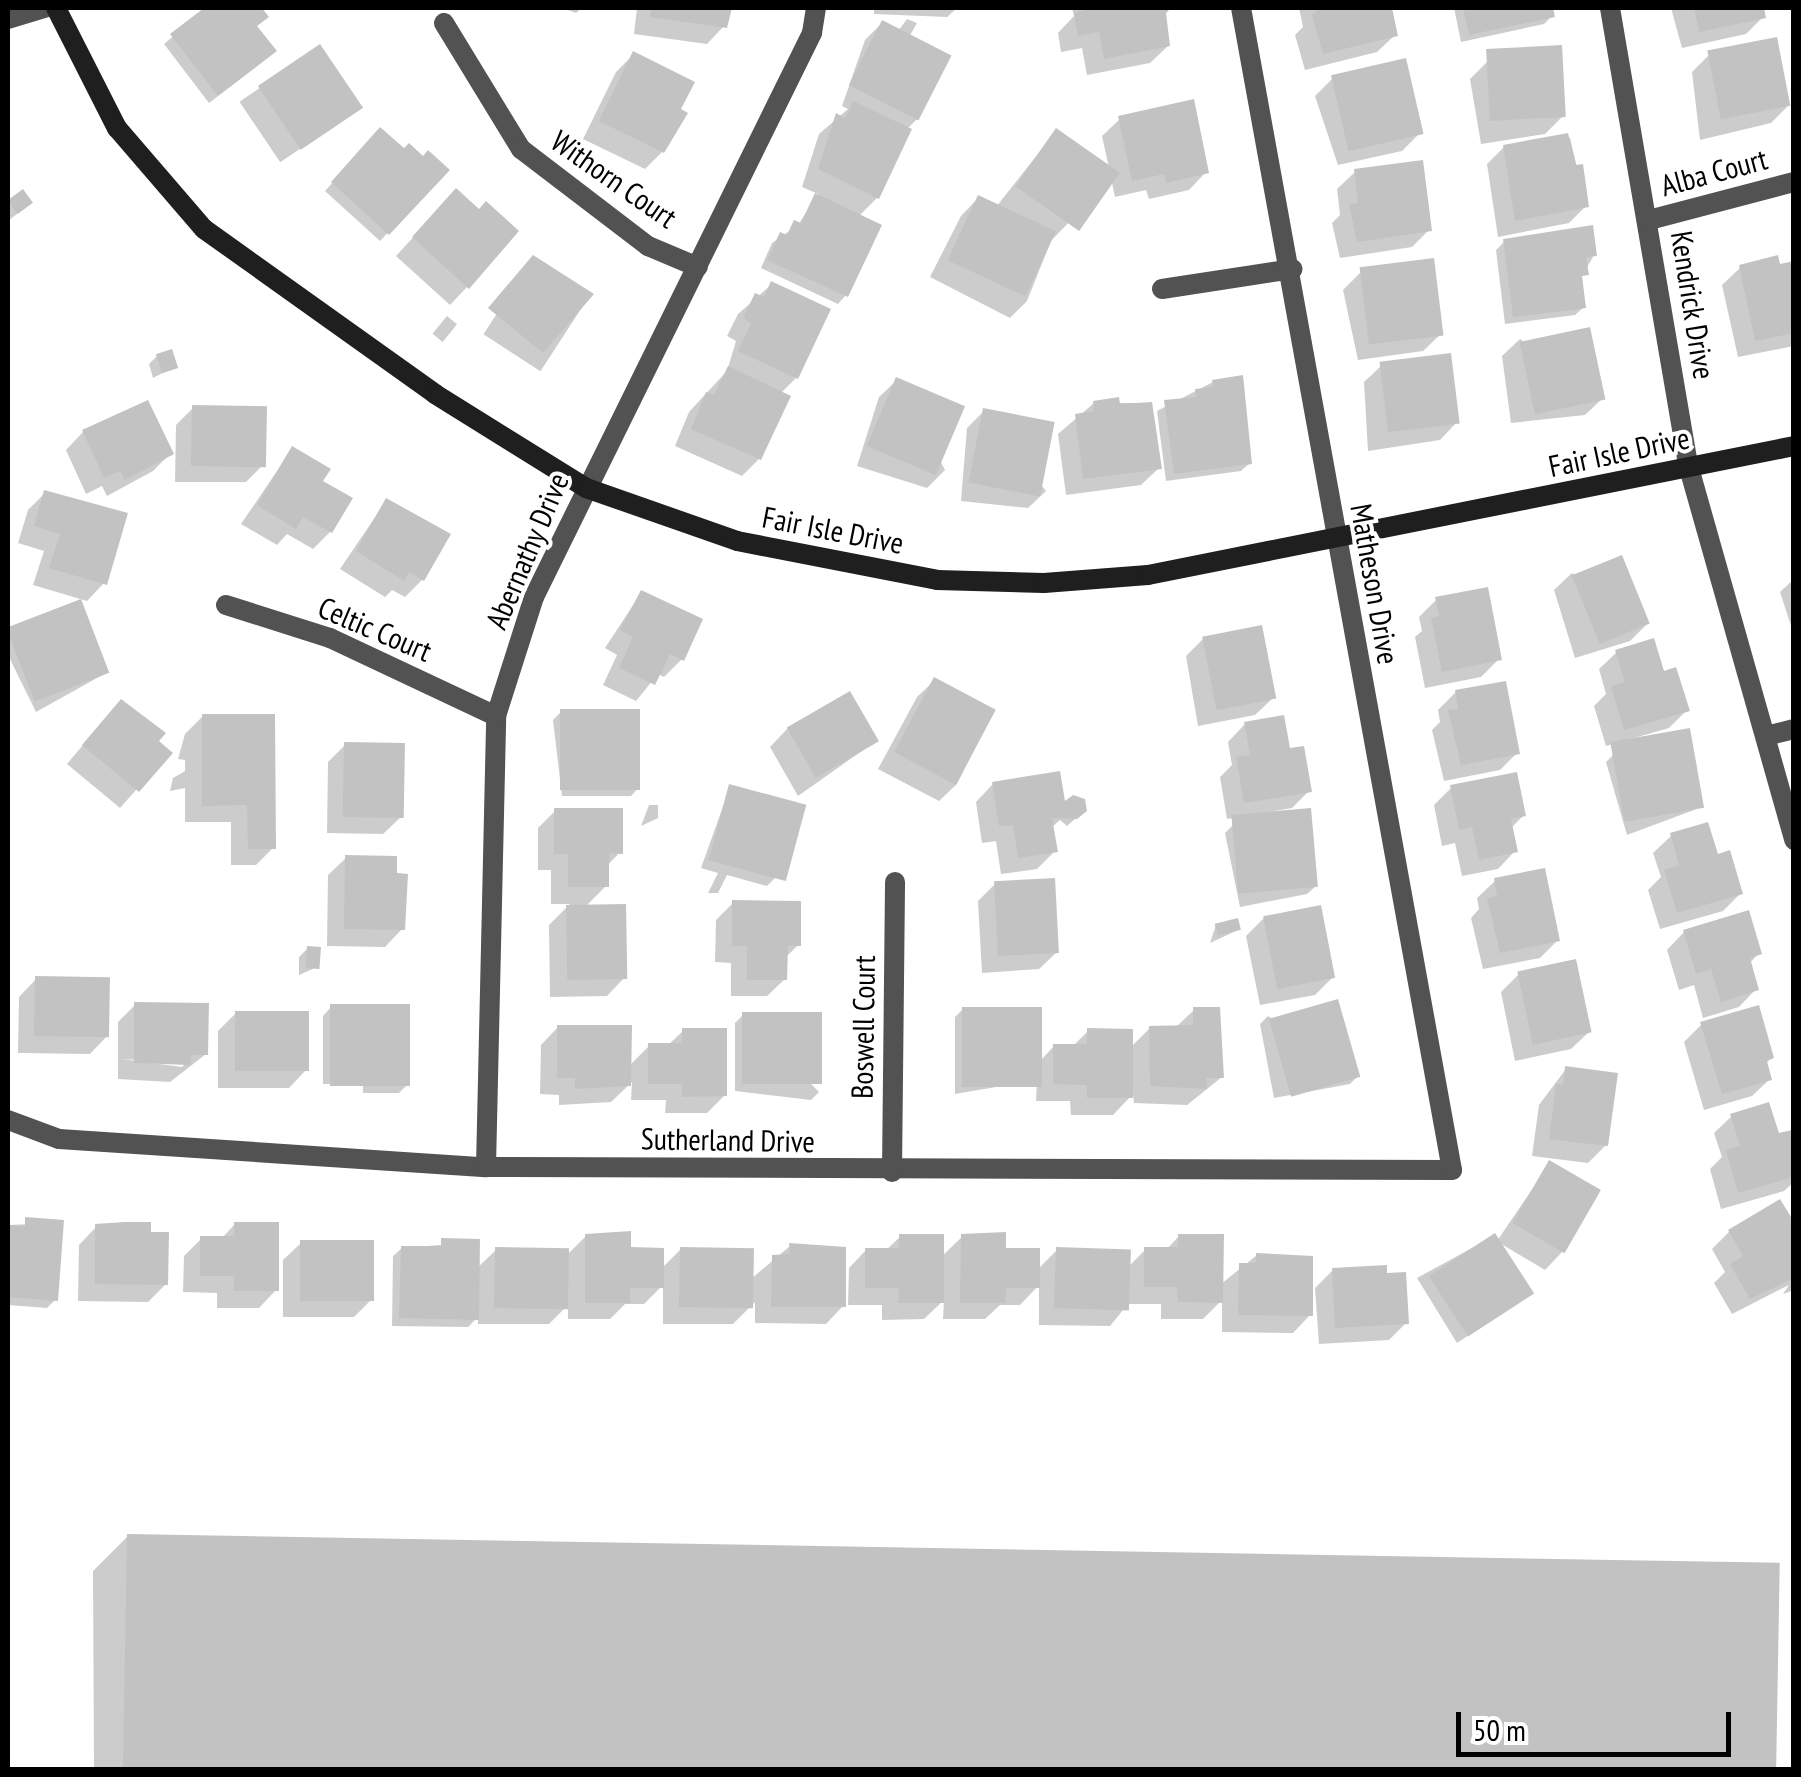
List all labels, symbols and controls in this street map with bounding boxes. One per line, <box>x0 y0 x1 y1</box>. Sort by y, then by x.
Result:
street label: Withorn Court <box>544 123 684 235</box>
street label: Alba Court <box>1657 141 1771 203</box>
street label: Kendrick Drive <box>1663 228 1723 382</box>
street label: Fair Isle Drive <box>1545 420 1693 484</box>
street label: Abernathy Drive <box>478 467 576 635</box>
street label: Fair Isle Drive <box>759 499 907 561</box>
street label: Matheson Drive <box>1343 501 1407 667</box>
street label: Celtic Court <box>313 589 437 669</box>
street label: Boswell Court <box>844 955 882 1099</box>
street label: Sutherland Drive <box>641 1120 815 1160</box>
scale bar <box>1461 1692 1736 1754</box>
text: 50 m <box>1473 1710 1526 1749</box>

